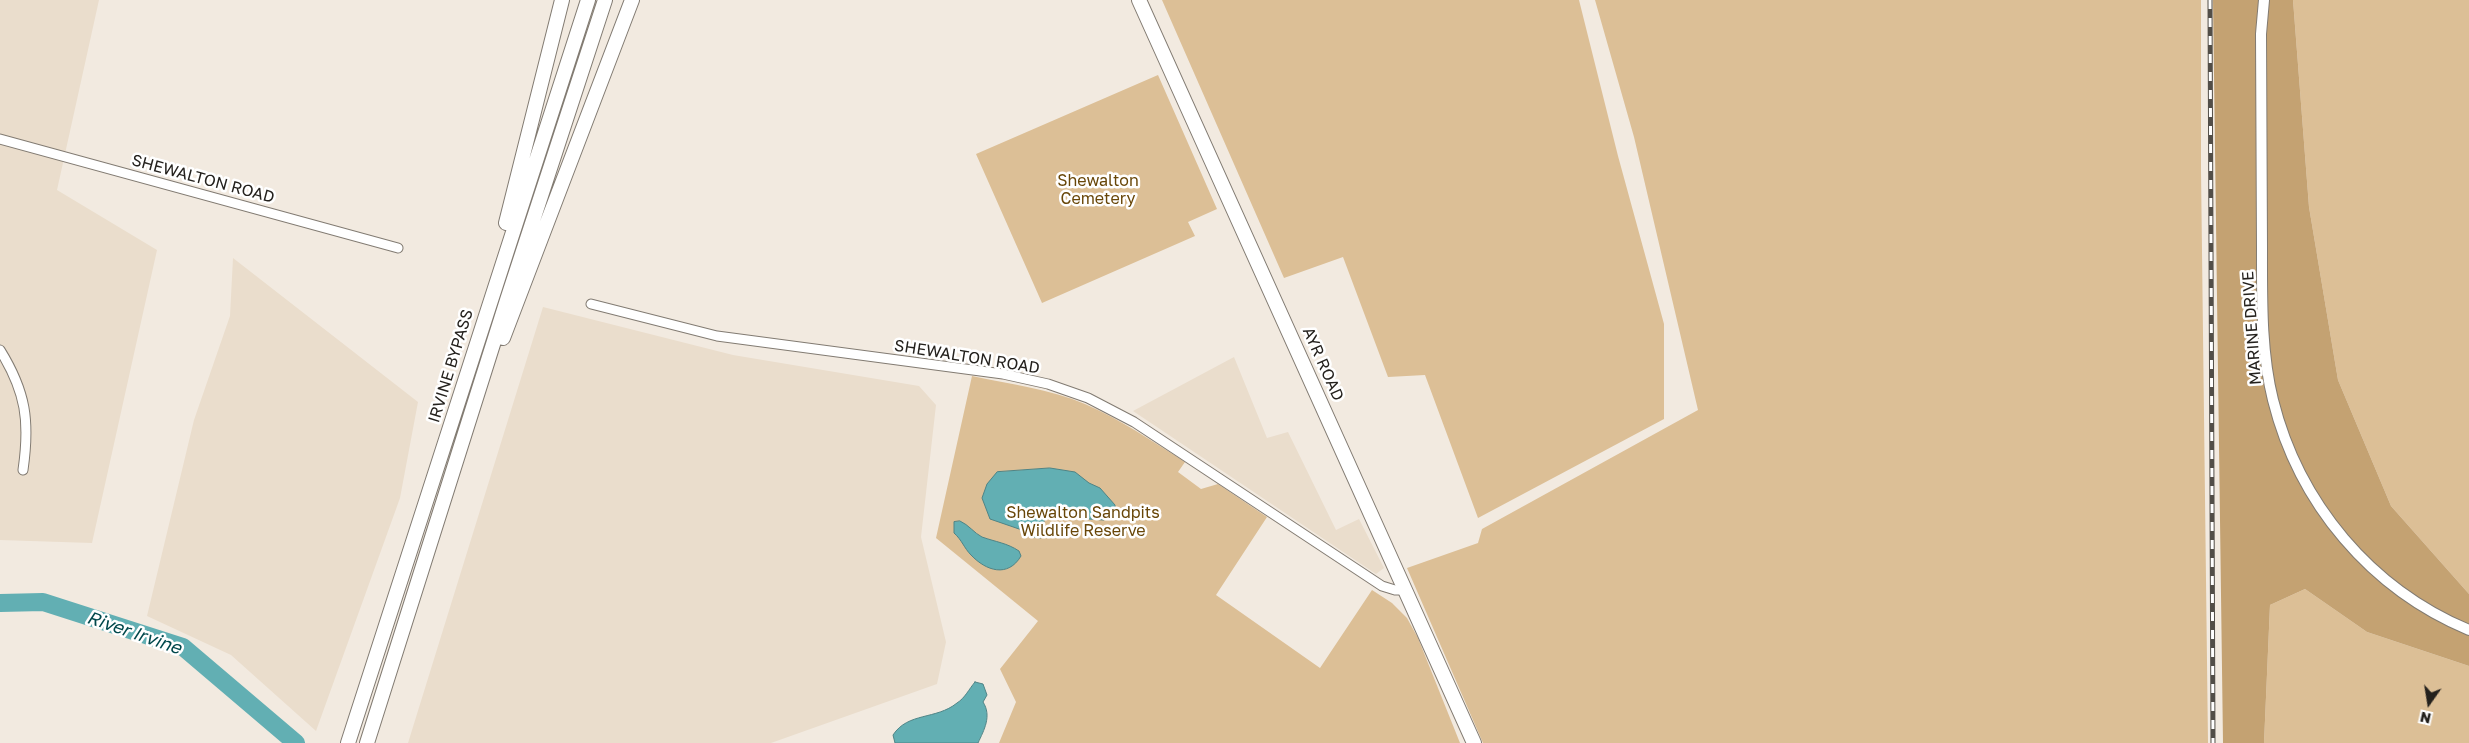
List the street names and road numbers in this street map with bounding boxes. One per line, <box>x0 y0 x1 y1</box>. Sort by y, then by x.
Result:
street label: SHEWALTON ROAD <box>130 151 276 207</box>
street label: MARINE DRIVE <box>2238 271 2266 385</box>
street label: IRVINE BYPASS <box>425 307 477 425</box>
street label: AYR ROAD <box>1298 324 1348 404</box>
street label: SHEWALTON ROAD <box>893 336 1041 378</box>

